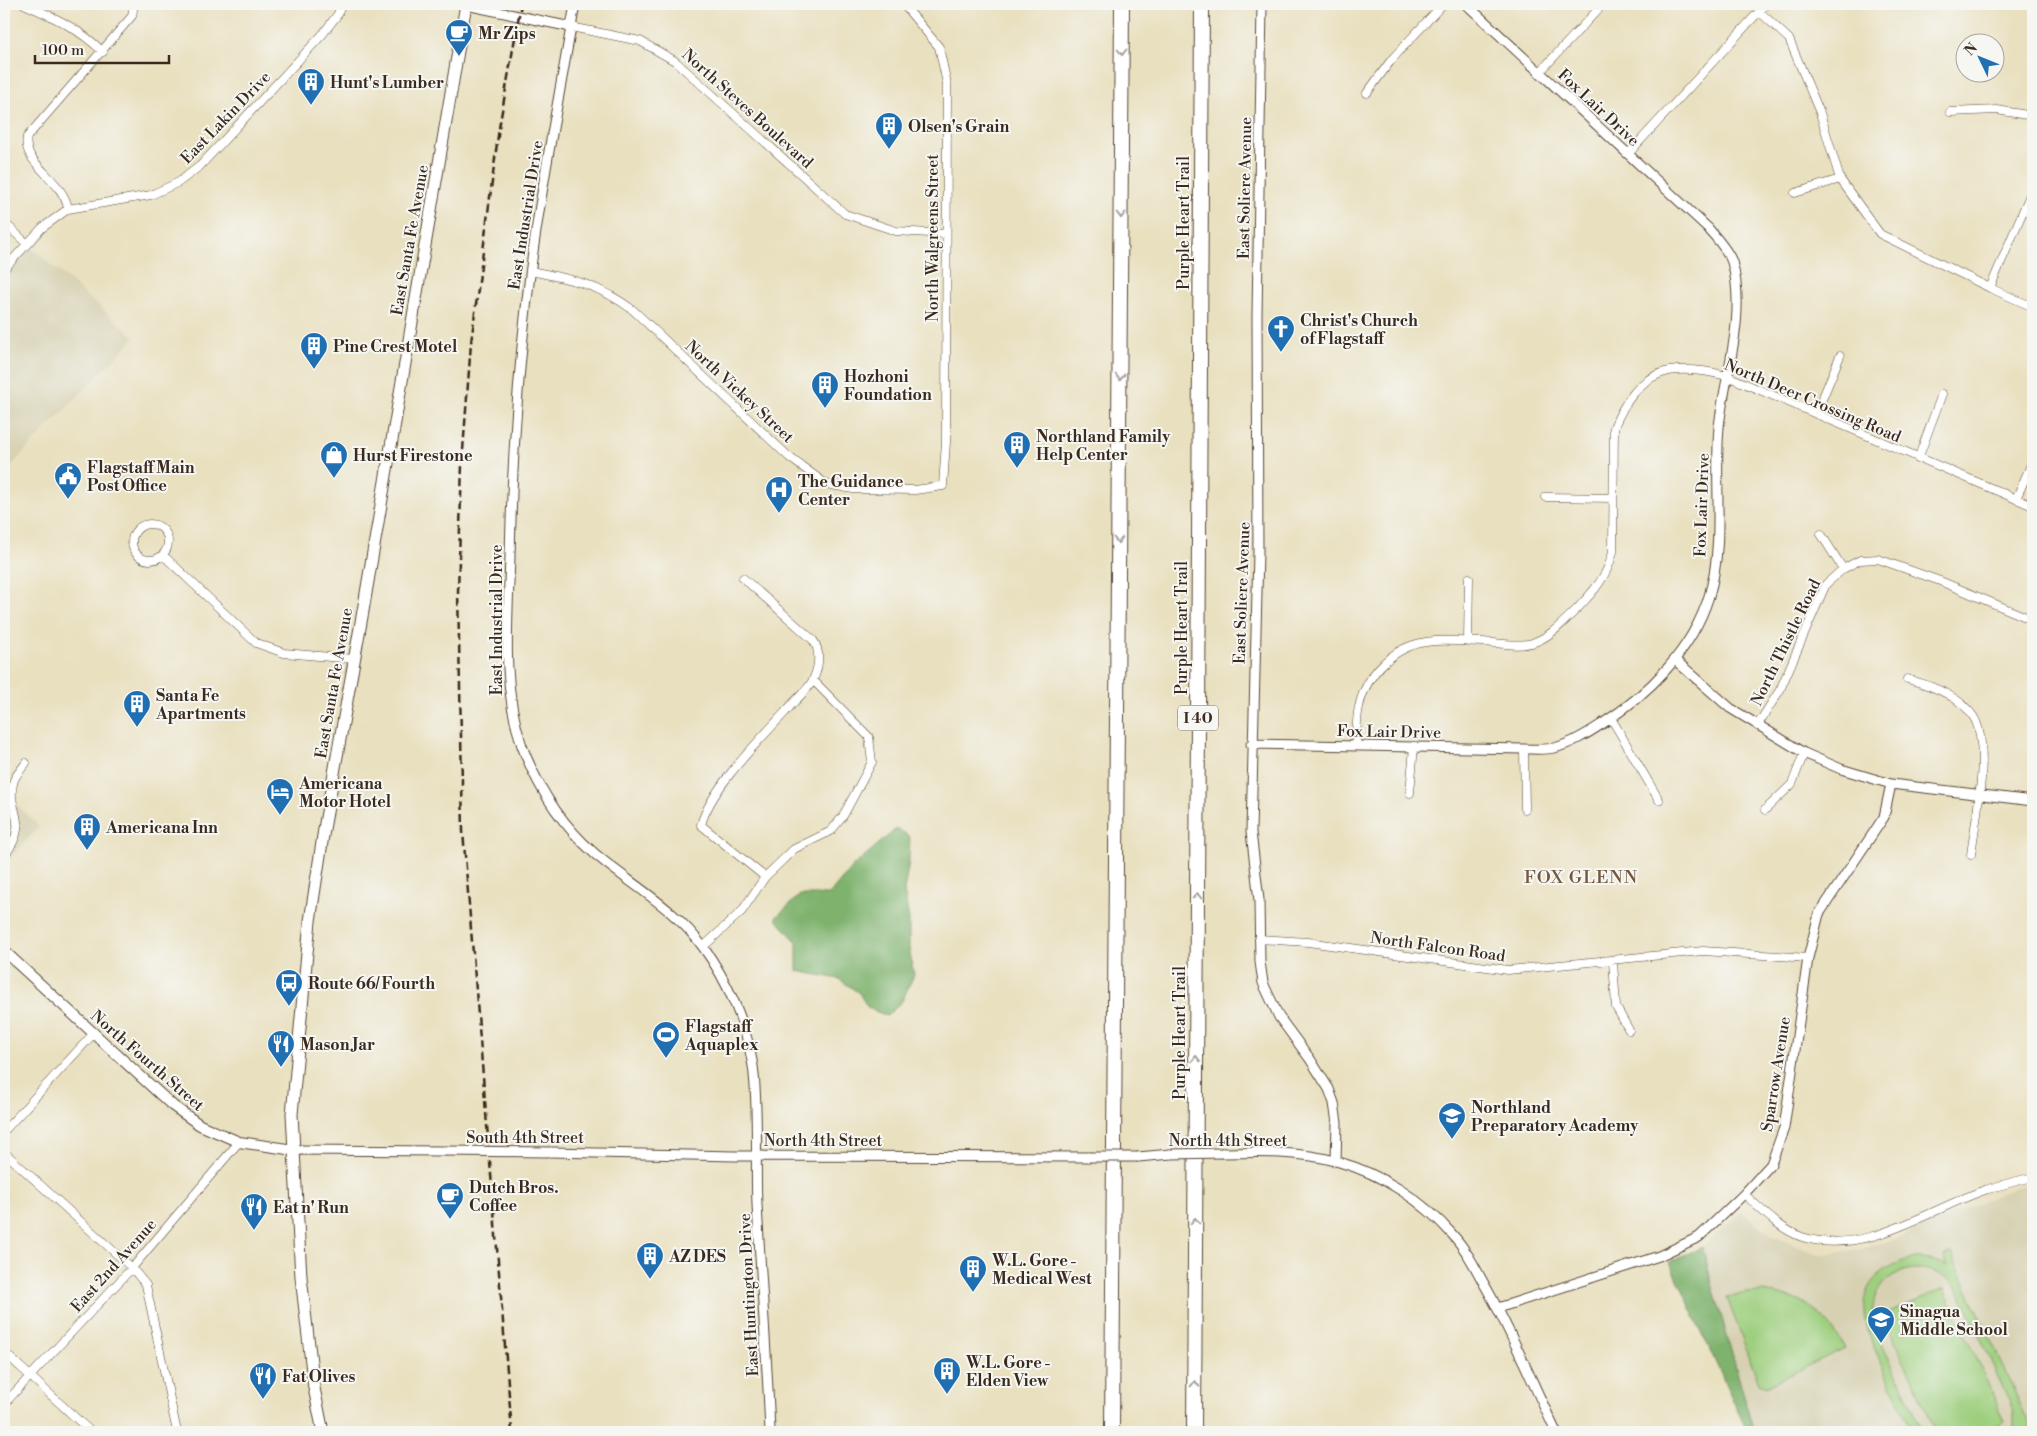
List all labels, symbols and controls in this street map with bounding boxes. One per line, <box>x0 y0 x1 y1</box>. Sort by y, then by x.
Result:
cafe icon: Mr Zips <box>444 18 474 57</box>
place label: Mr Zips <box>478 24 536 44</box>
scale bar <box>35 32 169 64</box>
north arrow <box>1954 32 2004 82</box>
text: N <box>1961 40 1982 60</box>
text: 100 m <box>42 41 84 60</box>
street label: North Steves Boulevard <box>678 45 817 173</box>
one-way arrow <box>1117 49 1127 57</box>
street label: Fox Lair Drive <box>1553 65 1643 151</box>
street label: East Lakin Drive <box>176 67 275 168</box>
building icon: Hunt's Lumber <box>296 67 326 106</box>
place label: Hunt's Lumber <box>330 73 444 93</box>
building icon: Olsen's Grain <box>874 111 904 150</box>
place label: Olsen's Grain <box>908 117 1009 137</box>
street label: East Soliere Avenue <box>1234 117 1256 259</box>
street label: East Industrial Drive <box>504 139 548 291</box>
street label: North Walgreens Street <box>923 154 943 322</box>
street label: Purple Heart Trail <box>1174 156 1194 290</box>
street label: East Santa Fe Avenue <box>387 163 433 317</box>
one-way arrow <box>1116 212 1126 219</box>
place label: Christ's Church of Flagstaff <box>1300 311 1418 349</box>
church icon: Christ's Church of Flagstaff <box>1266 314 1296 353</box>
building icon: Pine Crest Motel <box>299 331 329 370</box>
street label: North Vickey Street <box>681 336 798 447</box>
place label: Pine Crest Motel <box>333 337 458 357</box>
street label: North Deer Crossing Road <box>1721 355 1904 447</box>
place label: Hozhoni Foundation <box>844 367 932 405</box>
building icon: Hozhoni Foundation <box>810 370 840 409</box>
one-way arrow <box>1114 374 1125 382</box>
place label: Northland Family Help Center <box>1036 427 1171 465</box>
building icon: Northland Family Help Center <box>1002 430 1032 469</box>
shop icon: Hurst Firestone <box>319 440 349 479</box>
place label: Hurst Firestone <box>353 446 473 466</box>
street label: Fox Lair Drive <box>1690 453 1714 558</box>
place label: Flagstaff Main Post Office <box>87 458 195 496</box>
public building icon: Flagstaff Main Post Office <box>53 461 83 500</box>
place label: The Guidance Center <box>798 472 904 510</box>
hospital icon: The Guidance Center <box>764 475 794 514</box>
street label: East Soliere Avenue <box>1230 522 1254 665</box>
one-way arrow <box>1113 536 1123 544</box>
street label: East Industrial Drive <box>487 544 507 696</box>
street label: Purple Heart Trail <box>1172 561 1192 695</box>
street label: North Thistle Road <box>1746 576 1825 709</box>
street label: East Santa Fe Avenue <box>311 606 357 760</box>
place label: Santa Fe Apartments <box>155 686 246 724</box>
building icon: Santa Fe Apartments <box>122 689 152 728</box>
road number: I 40 <box>1178 706 1218 730</box>
street label: Fox Lair Drive <box>1337 721 1441 743</box>
place label: Americana Motor Hotel <box>298 774 392 812</box>
hotel icon: Americana Motor Hotel <box>265 777 295 816</box>
building icon: Americana Inn <box>72 812 102 851</box>
place label: Americana Inn <box>105 818 218 838</box>
district label: FOX GLENN <box>1524 866 1638 889</box>
one-way arrow <box>1192 892 1202 900</box>
street label: North Falcon Road <box>1369 928 1507 966</box>
street label: Purple Heart Trail <box>1170 966 1190 1100</box>
bus stop icon: Route 66/ Fourth <box>274 968 304 1007</box>
place label: Route 66/ Fourth <box>308 974 435 994</box>
street label: North Fourth Street <box>87 1006 208 1116</box>
street label: Sparrow Avenue <box>1757 1015 1795 1133</box>
place label: Flagstaff Aquaplex <box>684 1017 759 1055</box>
sports icon: Flagstaff Aquaplex <box>651 1020 681 1059</box>
restaurant icon: Mason Jar <box>266 1029 296 1068</box>
place label: Mason Jar <box>300 1035 375 1055</box>
one-way arrow <box>1191 1054 1201 1062</box>
place label: Northland Preparatory Academy <box>1471 1098 1639 1136</box>
school or university icon: Northland Preparatory Academy <box>1437 1101 1467 1140</box>
street label: South 4th Street <box>466 1128 584 1148</box>
street label: North 4th Street <box>764 1131 883 1151</box>
street label: North 4th Street <box>1169 1131 1288 1151</box>
place label: Dutch Bros. Coffee <box>469 1178 559 1216</box>
cafe icon: Dutch Bros. Coffee <box>435 1181 465 1220</box>
restaurant icon: Eat n' Run <box>239 1192 269 1231</box>
place label: Eat n' Run <box>273 1198 349 1218</box>
street label: East Huntington Drive <box>735 1213 763 1377</box>
street label: East 2nd Avenue <box>66 1215 161 1317</box>
one-way arrow <box>1190 1217 1200 1224</box>
building icon: AZ DES <box>635 1241 665 1280</box>
place label: AZ DES <box>668 1247 726 1267</box>
place label: W.L. Gore - Medical West <box>991 1251 1092 1289</box>
building icon: W.L. Gore - Medical West <box>958 1254 988 1293</box>
place label: Sinagua Middle School <box>1900 1302 2009 1340</box>
school or university icon: Sinagua Middle School <box>1866 1305 1896 1344</box>
place label: W.L. Gore - Elden View <box>965 1353 1051 1391</box>
building icon: W.L. Gore - Elden View <box>932 1356 962 1395</box>
restaurant icon: Fat Olives <box>248 1361 278 1400</box>
place label: Fat Olives <box>282 1367 356 1387</box>
one-way arrow <box>1189 1379 1200 1387</box>

